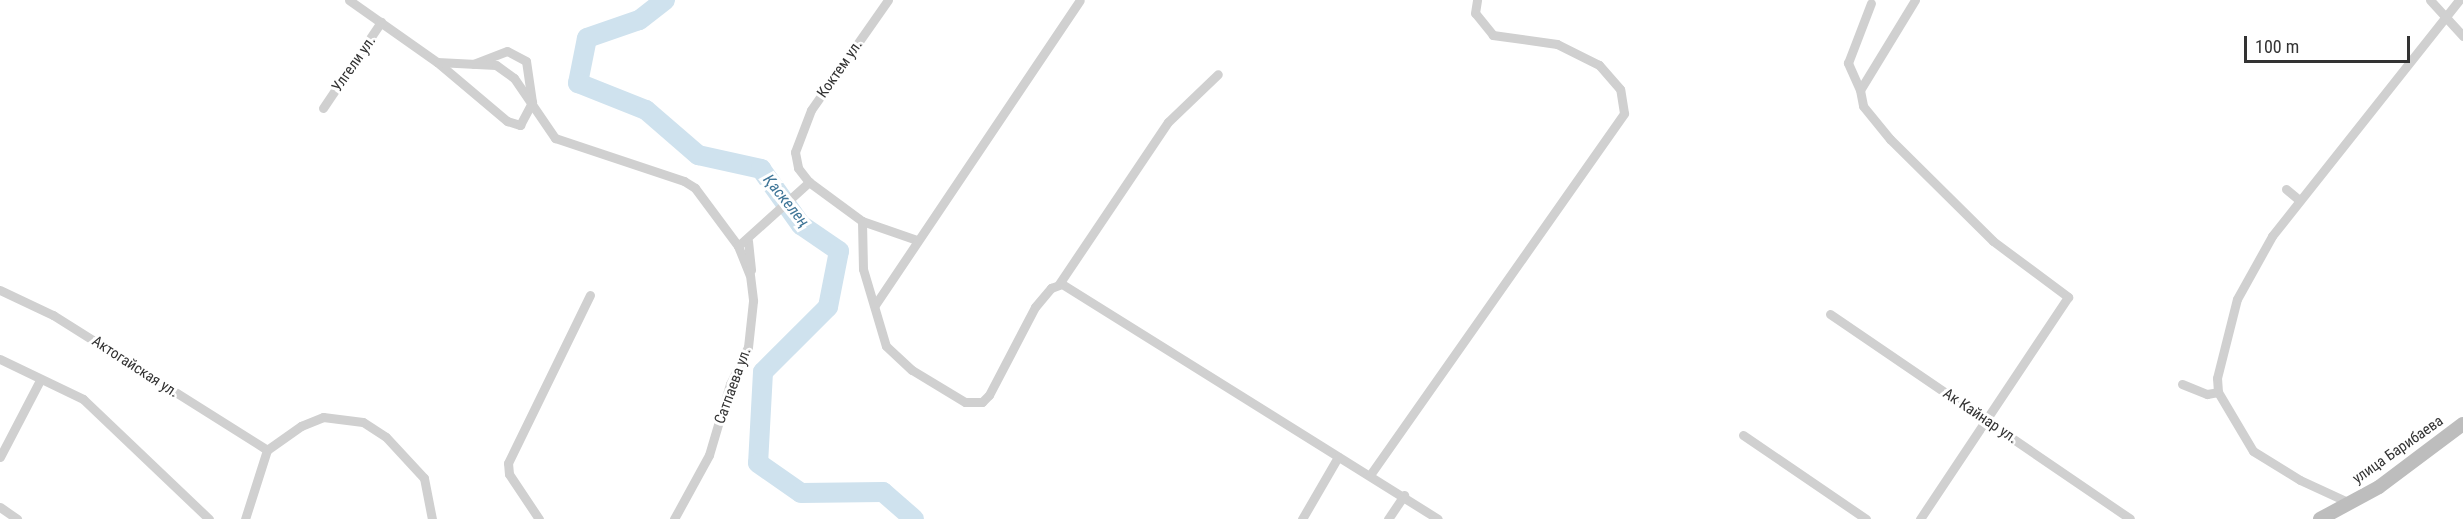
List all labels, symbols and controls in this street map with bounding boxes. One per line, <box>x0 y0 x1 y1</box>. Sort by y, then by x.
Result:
scale bar <box>2247 24 2414 62</box>
street label: Улгели ул. <box>328 33 380 95</box>
text: 100 m <box>2255 36 2299 57</box>
street label: Коктем ул. <box>814 37 866 101</box>
water label: Қаскелең <box>759 171 813 231</box>
street label: Актогайская ул. <box>88 332 182 402</box>
street label: Сатпаева ул. <box>711 346 755 426</box>
street label: Ак Кайнар ул. <box>1939 385 2021 447</box>
street label: улица Барибаева <box>2349 412 2447 488</box>

